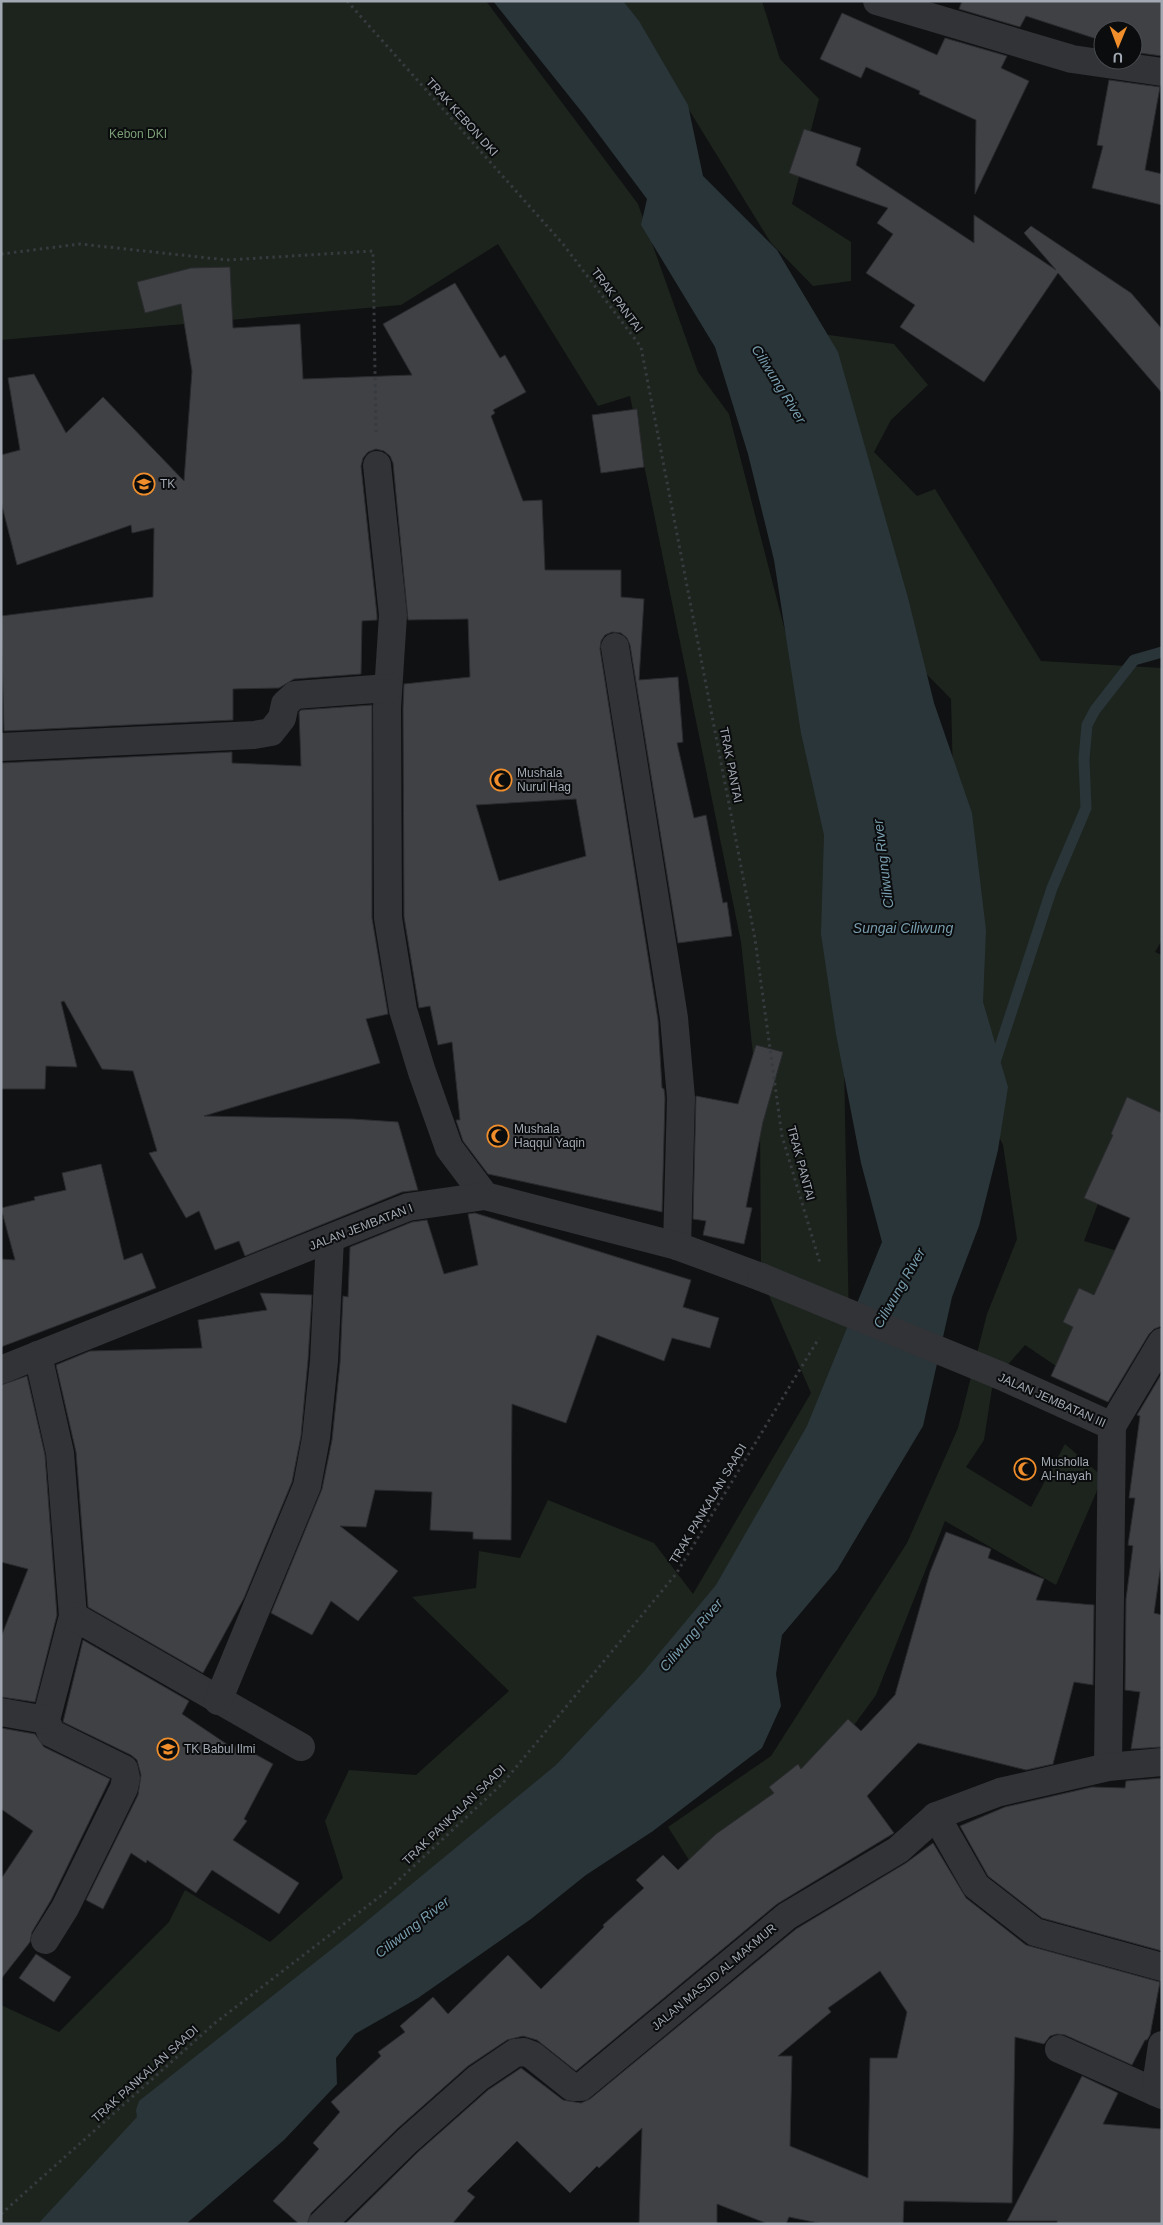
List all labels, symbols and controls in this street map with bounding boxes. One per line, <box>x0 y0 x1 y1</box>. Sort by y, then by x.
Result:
north arrow <box>1093 20 1143 70</box>
text: U <box>1113 50 1123 66</box>
street label: TRAK KEBON DKI <box>423 75 501 159</box>
park label: Kebon DKI <box>109 127 167 141</box>
street label: TRAK PANTAI <box>588 265 646 335</box>
water label: Ciliwung River <box>749 342 810 427</box>
school or university icon: TK <box>132 472 156 496</box>
place label: TK <box>160 477 175 491</box>
street label: TRAK PANTAI <box>717 726 745 804</box>
place label: Mushala Nurul Hag <box>517 766 571 794</box>
mosque icon: Mushala Nurul Hag <box>489 768 513 792</box>
water label: Ciliwung River <box>869 817 896 909</box>
water label: Sungai Ciliwung <box>853 920 953 936</box>
place label: Mushala Haqqul Yaqin <box>514 1122 585 1150</box>
mosque icon: Mushala Haqqul Yaqin <box>486 1124 510 1148</box>
street label: TRAK PANTAI <box>784 1124 818 1202</box>
street label: JALAN JEMBATAN I <box>307 1201 415 1253</box>
water label: Ciliwung River <box>870 1244 929 1331</box>
street label: JALAN JEMBATAN III <box>996 1370 1108 1430</box>
street label: TRAK PANKALAN SAADI <box>667 1441 749 1567</box>
place label: Musholla Al-Inayah <box>1041 1455 1092 1483</box>
mosque icon: Musholla Al-Inayah <box>1013 1457 1037 1481</box>
water label: Ciliwung River <box>656 1595 727 1674</box>
school or university icon: TK Babul Ilmi <box>156 1737 180 1761</box>
place label: TK Babul Ilmi <box>184 1742 255 1756</box>
street label: TRAK PANKALAN SAADI <box>400 1762 508 1868</box>
water label: Ciliwung River <box>372 1892 453 1961</box>
street label: JALAN MASJID AL MAKMUR <box>649 1921 779 2033</box>
street label: TRAK PANKALAN SAADI <box>89 2023 201 2125</box>

